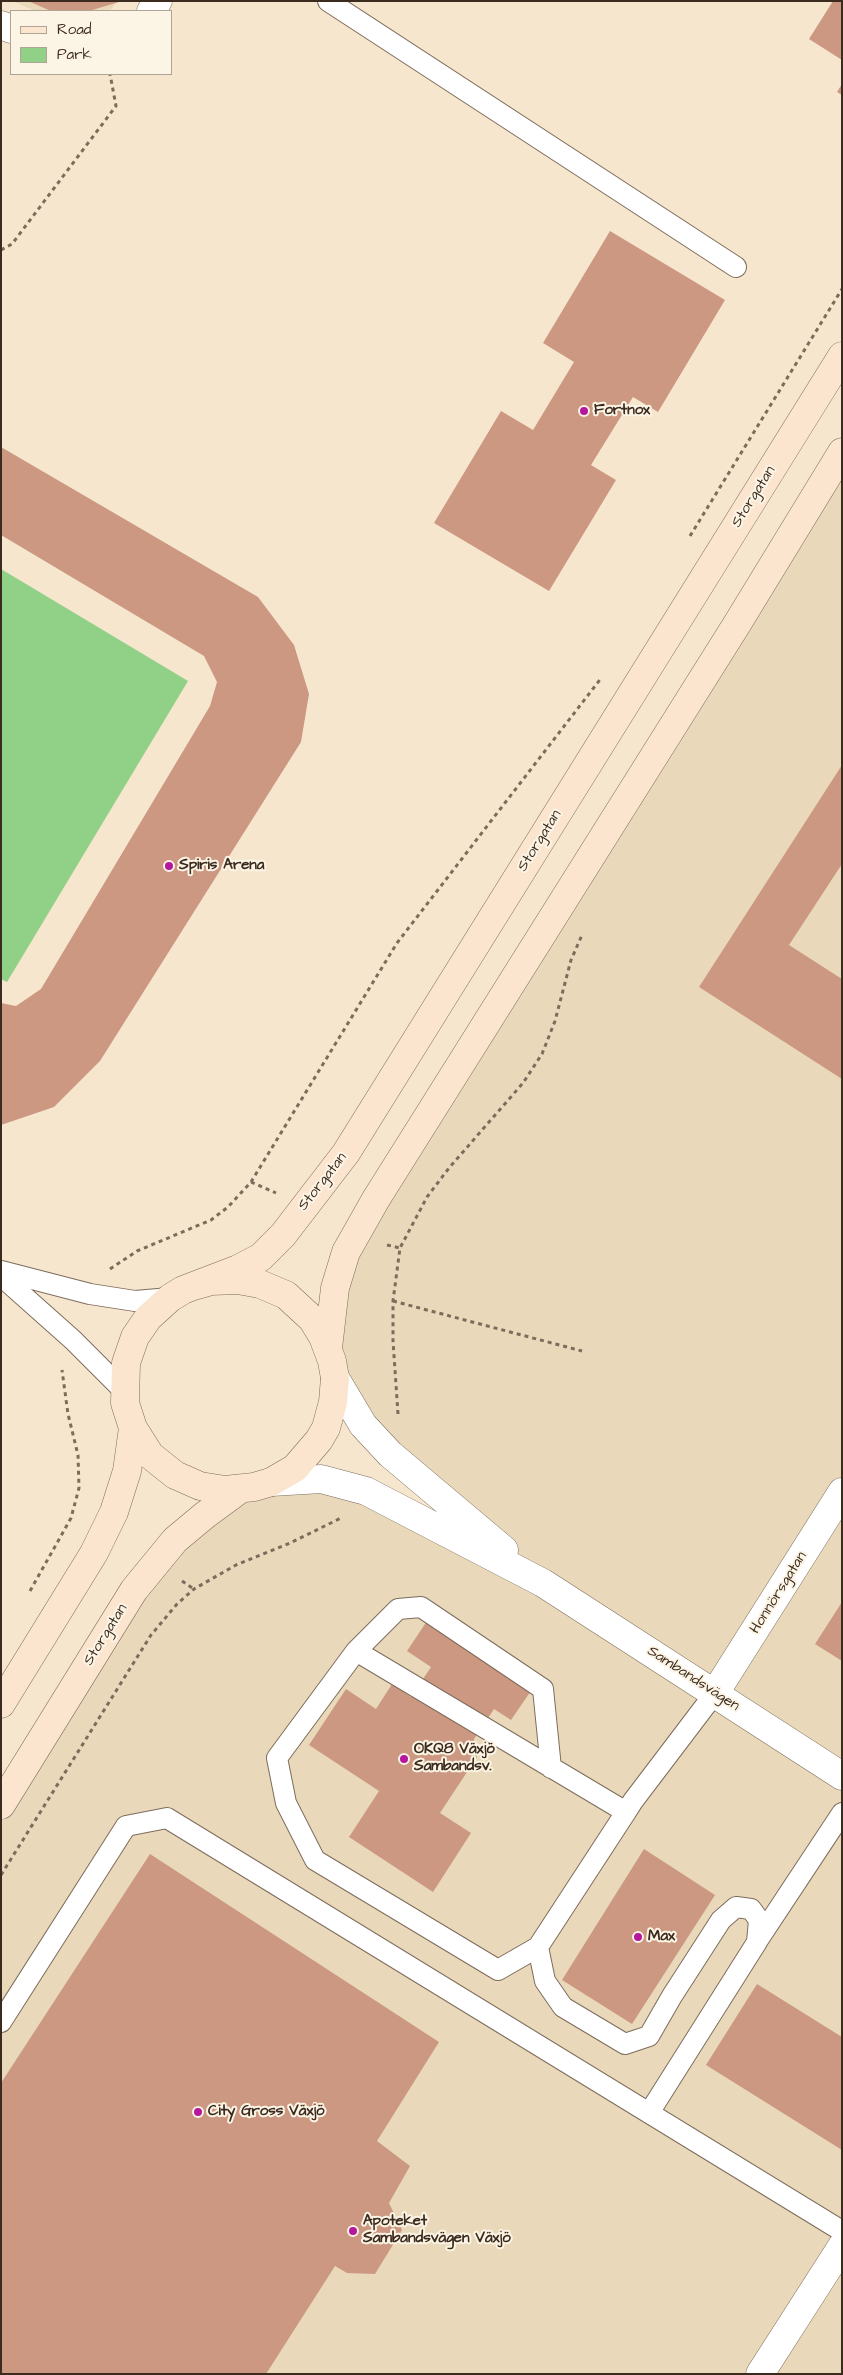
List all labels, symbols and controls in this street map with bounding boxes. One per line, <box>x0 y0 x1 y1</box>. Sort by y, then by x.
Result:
legend <box>10 10 172 75</box>
text: Road <box>57 19 91 40</box>
text: Park <box>57 44 92 65</box>
place label: Fortnox <box>594 402 650 420</box>
marker: Fortnox <box>578 405 590 417</box>
street label: Storgatan <box>728 463 780 531</box>
street label: Storgatan <box>514 807 566 875</box>
place label: Spiris Arena <box>179 857 264 875</box>
marker: Spiris Arena <box>163 860 175 872</box>
street label: Storgatan <box>295 1149 351 1215</box>
street label: Honnörsgatan <box>747 1549 811 1637</box>
street label: Storgatan <box>80 1601 132 1669</box>
street label: Sambandsvägen <box>643 1642 743 1716</box>
place label: OKQ8 Växjö Sambandsv. <box>414 1741 495 1776</box>
marker: OKQ8 Växjö Sambandsv. <box>398 1753 410 1765</box>
place label: Max <box>648 1928 675 1946</box>
marker: Max <box>632 1931 644 1943</box>
place label: City Gross Växjö <box>208 2103 325 2121</box>
marker: City Gross Växjö <box>192 2106 204 2118</box>
place label: Apoteket Sambandsvägen Växjö <box>363 2213 511 2248</box>
marker: Apoteket Sambandsvägen Växjö <box>347 2225 359 2237</box>

